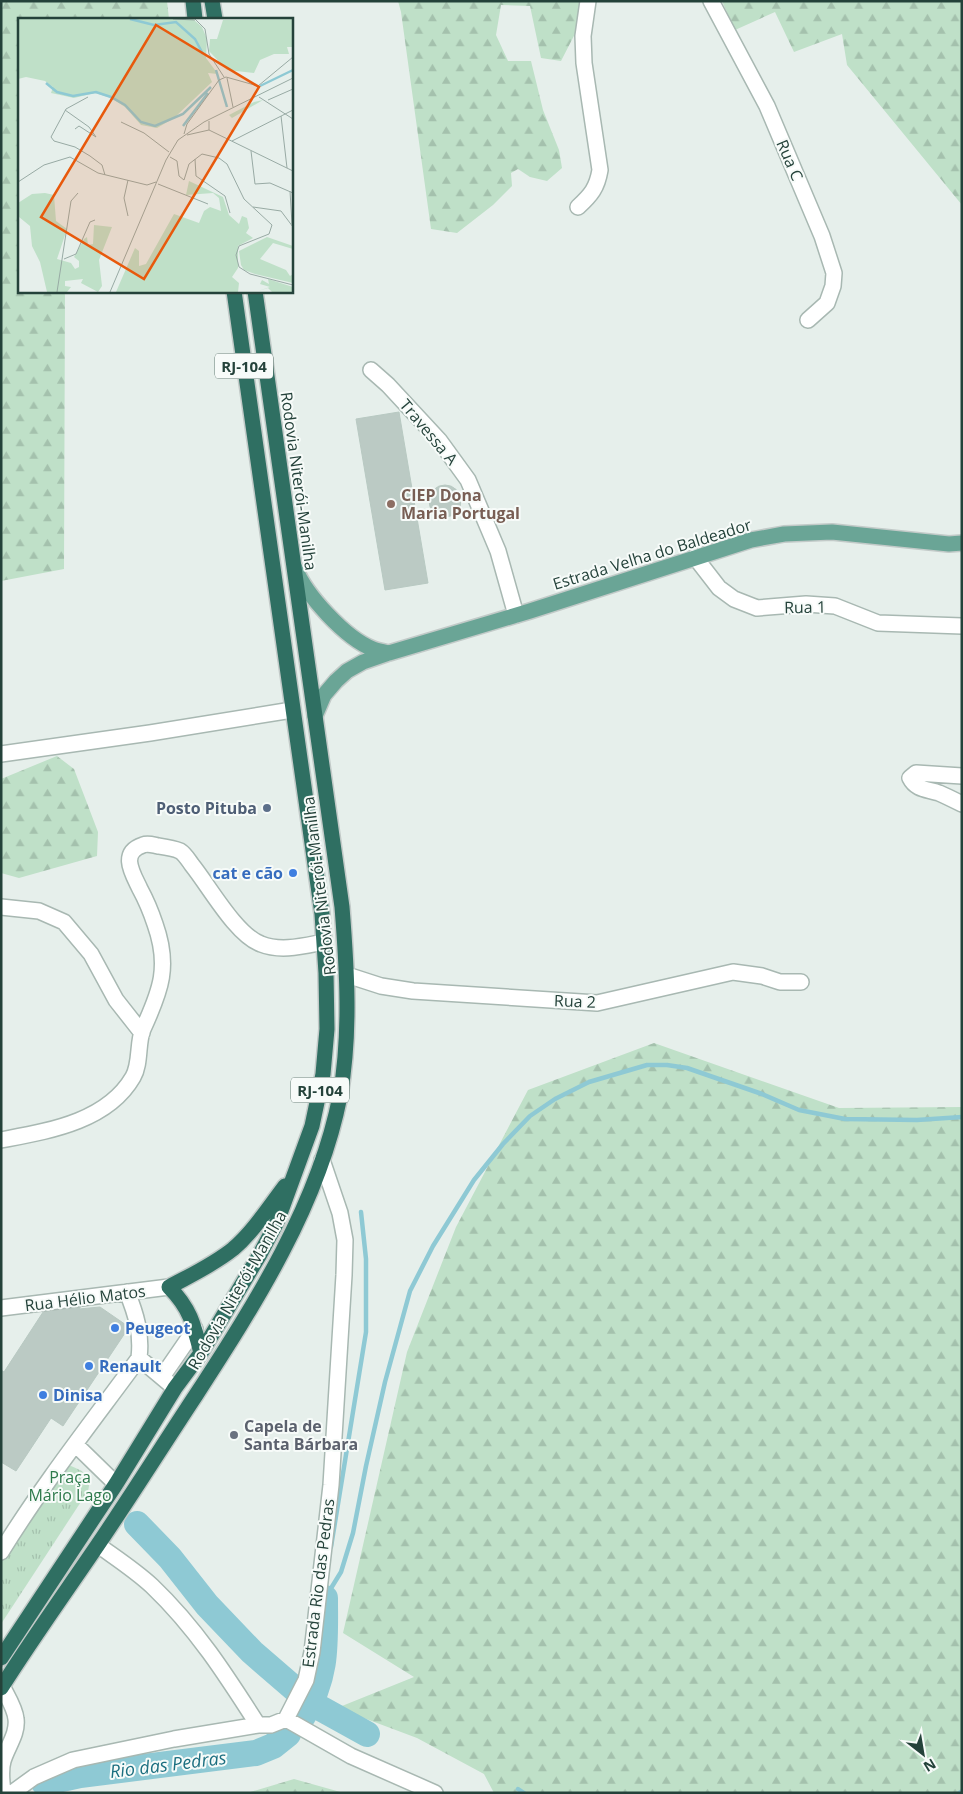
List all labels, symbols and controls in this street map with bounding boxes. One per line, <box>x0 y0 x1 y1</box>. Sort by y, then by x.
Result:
inset map <box>18 18 292 292</box>
street label: Rua C <box>772 136 808 184</box>
road number: RJ-104 <box>215 354 273 378</box>
street label: Rodovia Niterói-Manilha <box>276 390 322 572</box>
street label: Travessa A <box>395 394 464 470</box>
place label: CIEP Dona Maria Portugal <box>401 484 520 524</box>
marker: CIEP Dona Maria Portugal <box>385 498 397 510</box>
street label: Estrada Velha do Baldeador <box>550 513 754 595</box>
street label: Rua 1 <box>784 596 826 618</box>
street label: Rodovia Niterói-Manilha <box>297 795 341 977</box>
place label: Posto Pituba <box>156 797 257 819</box>
marker: Posto Pituba <box>261 802 273 814</box>
place label: cat e cão <box>213 862 283 884</box>
marker: cat e cão <box>287 867 299 879</box>
street label: Rua 2 <box>554 989 596 1013</box>
road number: RJ-104 <box>291 1078 349 1102</box>
street label: Rodovia Niterói-Manilha <box>182 1207 292 1373</box>
street label: Rua Hélio Matos <box>23 1280 147 1316</box>
place label: Peugeot <box>125 1317 190 1339</box>
marker: Peugeot <box>109 1322 121 1334</box>
place label: Renault <box>99 1355 162 1377</box>
marker: Renault <box>83 1360 95 1372</box>
place label: Dinisa <box>53 1384 103 1406</box>
marker: Dinisa <box>37 1389 49 1401</box>
place label: Capela de Santa Bárbara <box>244 1415 358 1455</box>
marker: Capela de Santa Bárbara <box>228 1429 240 1441</box>
park label: Praça Mário Lago <box>28 1466 112 1506</box>
street label: Estrada Rio das Pedras <box>297 1497 339 1669</box>
north arrow <box>898 1729 948 1779</box>
water label: Rio das Pedras <box>108 1745 228 1783</box>
text: N <box>920 1754 940 1777</box>

